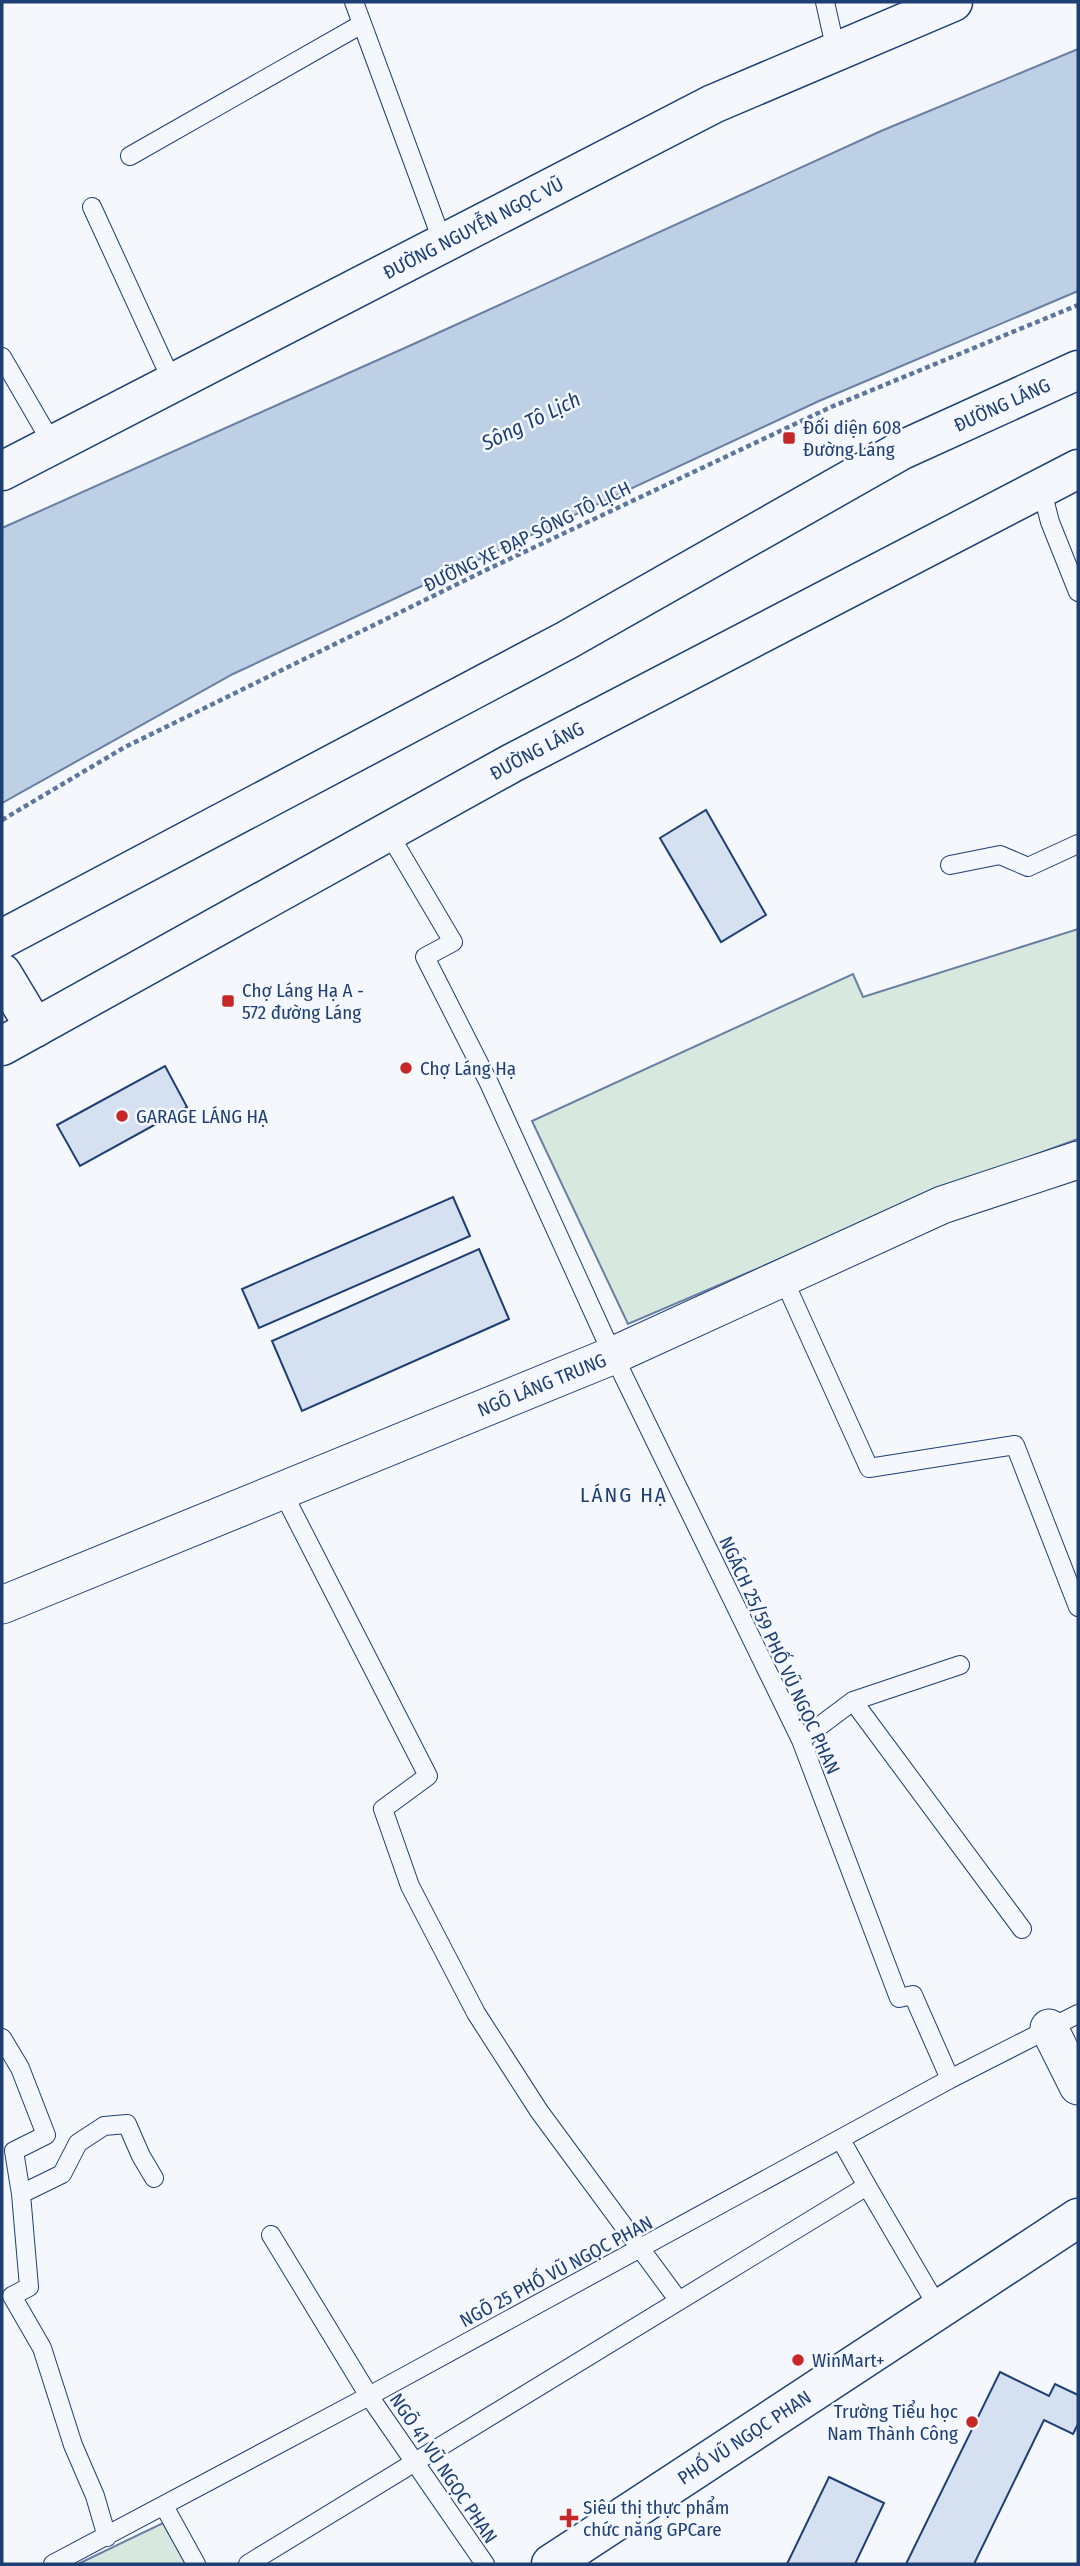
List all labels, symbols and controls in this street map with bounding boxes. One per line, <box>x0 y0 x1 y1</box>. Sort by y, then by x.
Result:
street label: ĐƯỜNG NGUYỄN NGỌC VŨ <box>379 172 567 284</box>
street label: ĐƯỜNG LÁNG <box>950 373 1054 437</box>
water label: Sông Tô Lịch <box>476 386 585 457</box>
place label: Đối diện 608 Đường Láng <box>803 416 901 461</box>
marker: Đối diện 608 Đường Láng <box>781 430 797 446</box>
street label: ĐƯỜNG XE ĐẠP SÔNG TÔ LỊCH <box>420 476 635 597</box>
street label: ĐƯỜNG LÁNG <box>486 717 588 785</box>
place label: Chợ Láng Hạ A - 572 đường Láng <box>242 979 364 1024</box>
marker: Chợ Láng Hạ A - 572 đường Láng <box>220 993 236 1009</box>
place label: Chợ Láng Hạ <box>420 1057 516 1080</box>
marker: Chợ Láng Hạ <box>398 1060 414 1076</box>
place label: GARAGE LÁNG HẠ <box>136 1105 268 1128</box>
marker: GARAGE LÁNG HẠ <box>114 1108 130 1124</box>
street label: NGÕ LÁNG TRUNG <box>474 1348 610 1422</box>
district label: LÁNG HẠ <box>580 1482 668 1508</box>
street label: NGÁCH 25/59 PHỐ VŨ NGỌC PHAN <box>714 1532 847 1778</box>
street label: NGÕ 25 PHỐ VŨ NGỌC PHAN <box>455 2209 657 2332</box>
place label: WinMart+ <box>812 2349 885 2372</box>
marker: WinMart+ <box>790 2352 806 2368</box>
street label: PHỐ VŨ NGỌC PHAN <box>673 2386 815 2490</box>
street label: NGÕ 41 VŨ NGỌC PHAN <box>385 2389 502 2548</box>
place label: Trường Tiểu học Nam Thành Công <box>827 2400 958 2445</box>
marker: Trường Tiểu học Nam Thành Công <box>964 2414 980 2430</box>
place label: Siêu thị thực phẩm chức năng GPCare <box>583 2496 729 2541</box>
marker: Siêu thị thực phẩm chức năng GPCare <box>561 2510 577 2526</box>

